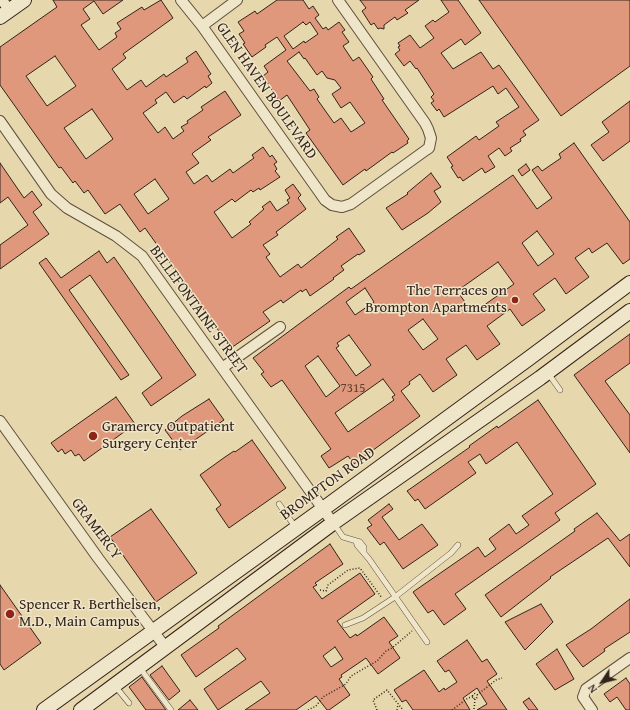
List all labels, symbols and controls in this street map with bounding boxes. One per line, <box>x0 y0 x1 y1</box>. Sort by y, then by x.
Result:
street label: GLEN HAVEN BOULEVARD <box>212 19 320 163</box>
street label: BELLEFONTAINE STREET <box>145 242 251 378</box>
place label: The Terraces on Brompton Apartments <box>365 282 507 317</box>
marker: The Terraces on Brompton Apartments <box>510 295 520 305</box>
house number: 7315 <box>340 381 366 397</box>
place label: Gramercy Outpatient Surgery Center <box>102 418 235 453</box>
marker: Gramercy Outpatient Surgery Center <box>87 430 99 442</box>
street label: BROMPTON ROAD <box>277 444 379 524</box>
street label: GRAMERCY <box>67 495 125 563</box>
place label: Spencer R. Berthelsen, M.D., Main Campus <box>19 596 160 631</box>
marker: Spencer R. Berthelsen, M.D., Main Campus <box>4 608 16 620</box>
north arrow <box>582 662 622 702</box>
text: N <box>584 681 601 696</box>

